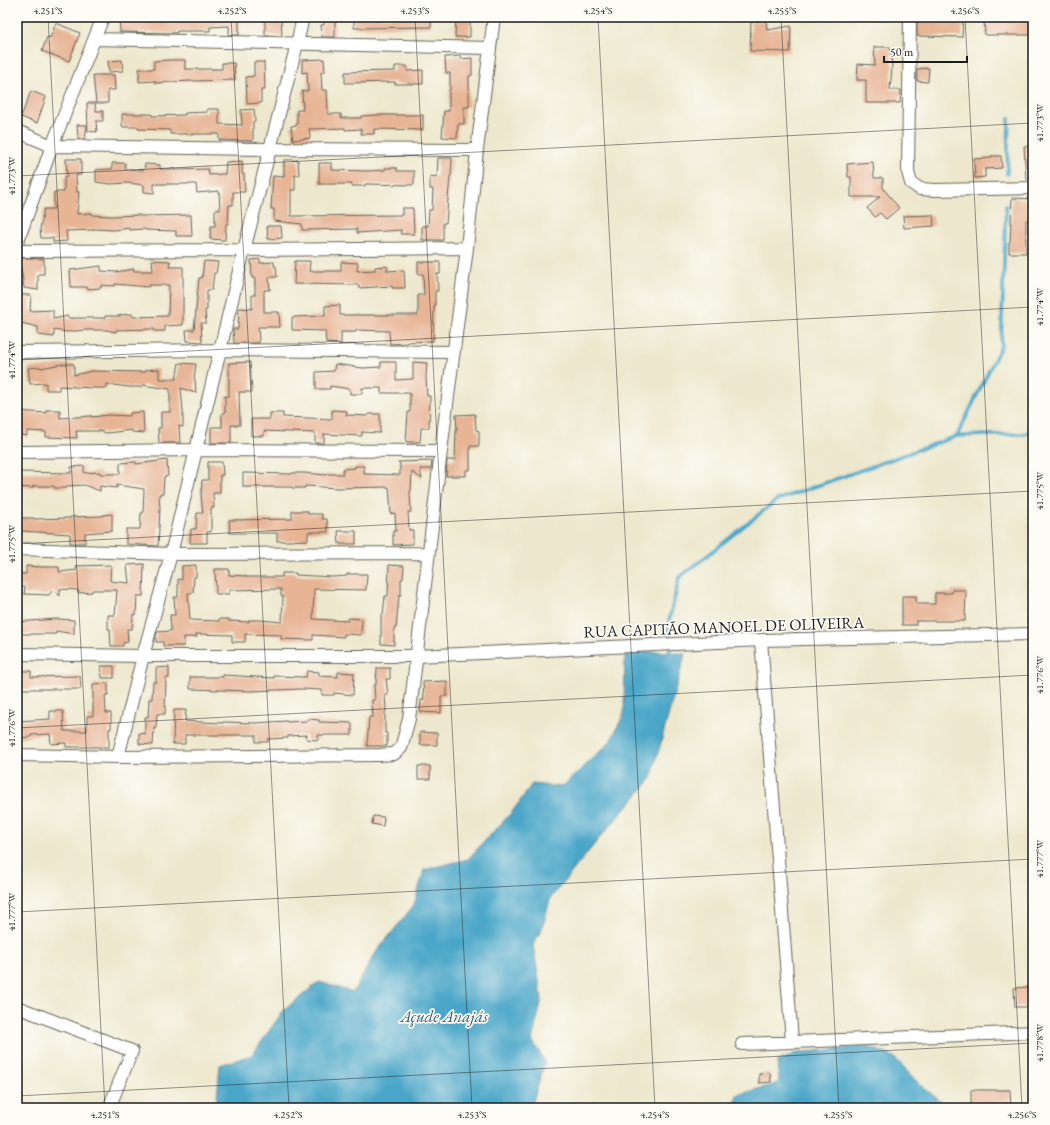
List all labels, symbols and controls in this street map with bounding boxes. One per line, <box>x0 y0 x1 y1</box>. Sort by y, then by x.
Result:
text: 4.251°S <box>33 4 63 17</box>
text: 4.252°S <box>217 4 247 17</box>
text: 4.253°S <box>400 4 430 17</box>
text: 4.254°S <box>583 4 613 17</box>
text: 4.255°S <box>767 4 797 17</box>
text: 4.256°S <box>950 4 980 17</box>
scale bar <box>884 38 967 64</box>
text: 50 m <box>890 44 914 60</box>
text: 41.773°W <box>1033 103 1046 142</box>
text: 41.773°W <box>5 156 18 195</box>
text: 41.774°W <box>1033 287 1046 326</box>
text: 41.774°W <box>5 340 18 379</box>
text: 41.775°W <box>1033 471 1046 510</box>
text: 41.775°W <box>5 524 18 563</box>
street label: RUA CAPITÃO MANOEL DE OLIVEIRA <box>583 612 866 642</box>
text: 41.776°W <box>1033 655 1046 694</box>
text: 41.776°W <box>5 708 18 747</box>
text: 41.777°W <box>1033 839 1046 878</box>
text: 41.777°W <box>5 892 18 931</box>
water label: Açude Anajás <box>398 1005 488 1027</box>
text: 41.778°W <box>1033 1023 1046 1062</box>
text: 4.251°S <box>90 1108 120 1121</box>
text: 4.252°S <box>273 1108 303 1121</box>
text: 4.253°S <box>457 1108 487 1121</box>
text: 4.254°S <box>640 1108 670 1121</box>
text: 4.255°S <box>823 1108 853 1121</box>
text: 4.256°S <box>1007 1108 1037 1121</box>

